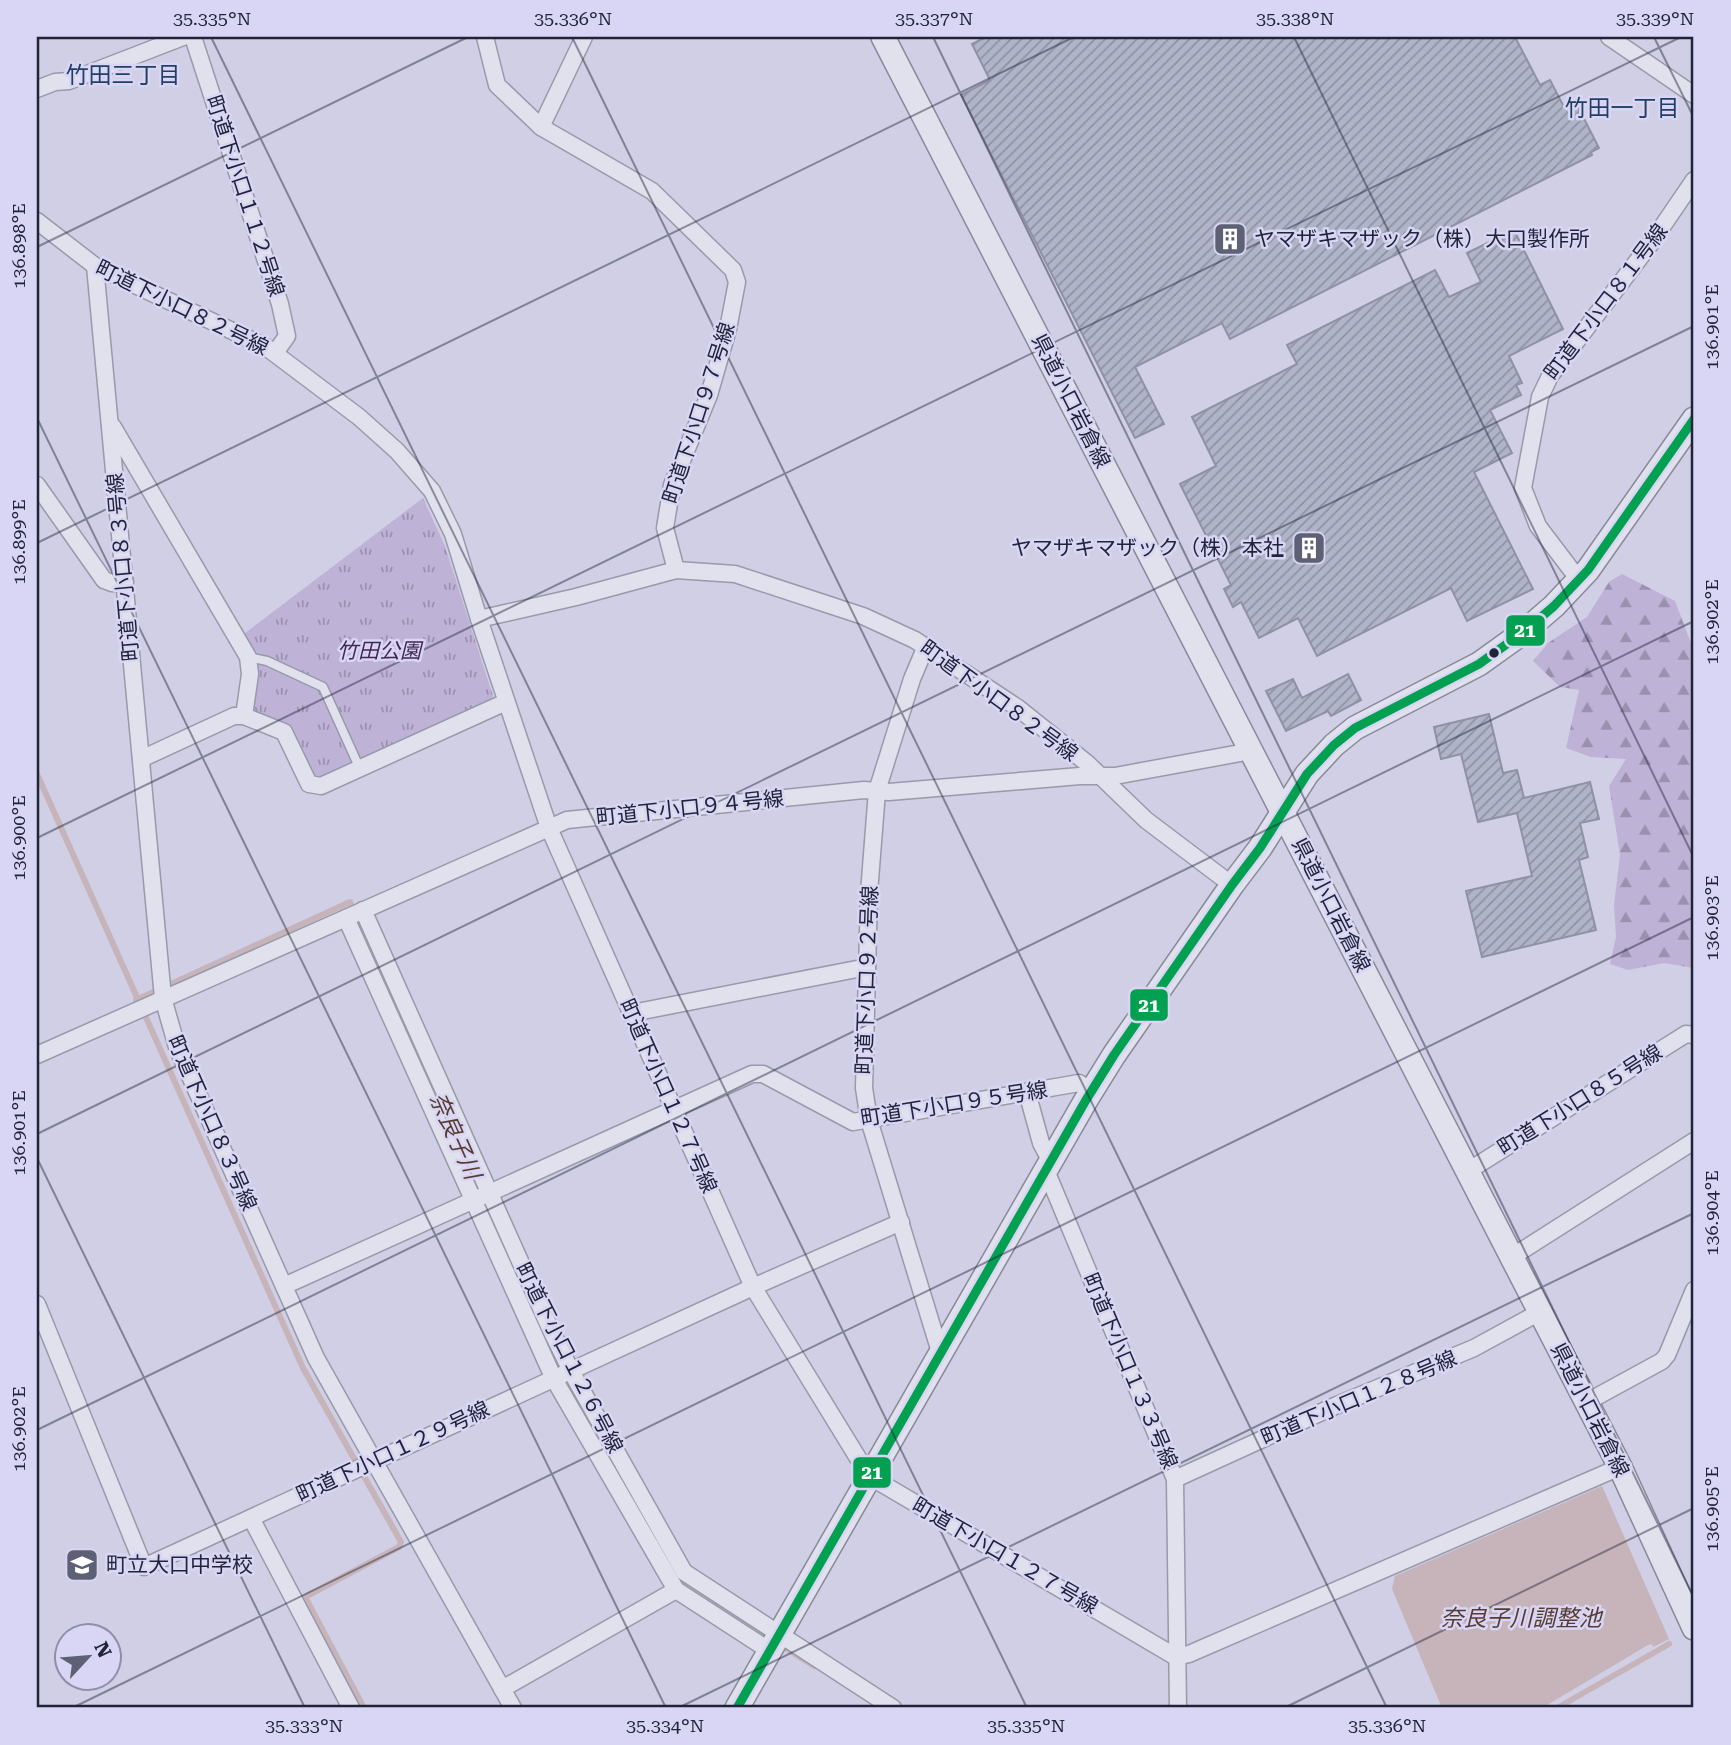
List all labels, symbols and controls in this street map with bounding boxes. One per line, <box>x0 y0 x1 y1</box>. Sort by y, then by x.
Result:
text: 35.335°N <box>173 8 251 29</box>
text: 35.336°N <box>534 8 612 29</box>
text: 35.337°N <box>895 8 973 29</box>
text: 35.338°N <box>1256 8 1334 29</box>
text: 35.339°N <box>1616 8 1694 29</box>
district label: 竹田三丁目 <box>66 62 181 89</box>
street label: 町道下小口１１２号線 <box>201 92 289 300</box>
district label: 竹田一丁目 <box>1565 95 1680 122</box>
text: 136.898°E <box>8 203 29 289</box>
street label: 町道下小口８１号線 <box>1540 219 1672 385</box>
building icon: ヤマザキマザック（株）大口製作所 <box>1211 220 1249 258</box>
place label: ヤマザキマザック（株）大口製作所 <box>1254 227 1590 251</box>
street label: 町道下小口８２号線 <box>92 256 272 360</box>
text: 136.901°E <box>1701 284 1722 370</box>
street label: 町道下小口９７号線 <box>658 319 740 507</box>
street label: 県道小口岩倉線 <box>1027 330 1115 472</box>
street label: 町道下小口８３号線 <box>103 472 143 662</box>
text: 136.899°E <box>8 499 29 585</box>
building icon: ヤマザキマザック（株）本社 <box>1290 529 1328 567</box>
place label: ヤマザキマザック（株）本社 <box>1011 536 1284 560</box>
text: 136.902°E <box>1701 579 1722 665</box>
line badge: 21 <box>1505 614 1546 647</box>
text: 21 <box>1514 619 1536 642</box>
street label: 町道下小口８２号線 <box>915 636 1083 766</box>
park label: 竹田公園 <box>337 639 424 663</box>
unlabelled marker <box>1487 646 1501 660</box>
street label: 町道下小口９４号線 <box>595 786 785 830</box>
text: 136.900°E <box>8 795 29 881</box>
street label: 県道小口岩倉線 <box>1287 834 1375 976</box>
text: 136.903°E <box>1701 875 1722 961</box>
street label: 町道下小口９２号線 <box>852 885 882 1075</box>
line badge: 21 <box>1129 988 1169 1022</box>
text: 21 <box>1138 994 1160 1017</box>
street label: 町道下小口１２７号線 <box>614 995 722 1197</box>
street label: 町道下小口８３号線 <box>163 1032 261 1214</box>
street label: 町道下小口８５号線 <box>1494 1040 1666 1160</box>
street label: 町道下小口９５号線 <box>859 1077 1049 1131</box>
water label: 奈良子川 <box>424 1088 487 1186</box>
text: 136.901°E <box>8 1090 29 1176</box>
text: 136.904°E <box>1701 1170 1722 1256</box>
street label: 町道下小口１２６号線 <box>511 1259 627 1457</box>
street label: 町道下小口１３３号線 <box>1078 1270 1182 1472</box>
street label: 県道小口岩倉線 <box>1546 1339 1634 1481</box>
street label: 町道下小口１２８号線 <box>1258 1346 1460 1450</box>
text: 136.902°E <box>8 1386 29 1472</box>
street label: 町道下小口１２９号線 <box>293 1397 493 1507</box>
line badge: 21 <box>852 1456 892 1489</box>
text: 21 <box>861 1461 883 1484</box>
text: 136.905°E <box>1701 1466 1722 1552</box>
street label: 町道下小口１２７号線 <box>908 1493 1102 1619</box>
school or university icon: 町立大口中学校 <box>63 1546 101 1584</box>
place label: 町立大口中学校 <box>106 1553 253 1577</box>
water label: 奈良子川調整池 <box>1441 1605 1604 1632</box>
north arrow <box>52 1622 122 1692</box>
text: N <box>89 1638 117 1662</box>
text: 35.333°N <box>265 1715 343 1736</box>
text: 35.334°N <box>626 1715 704 1736</box>
text: 35.335°N <box>987 1715 1065 1736</box>
text: 35.336°N <box>1348 1715 1426 1736</box>

